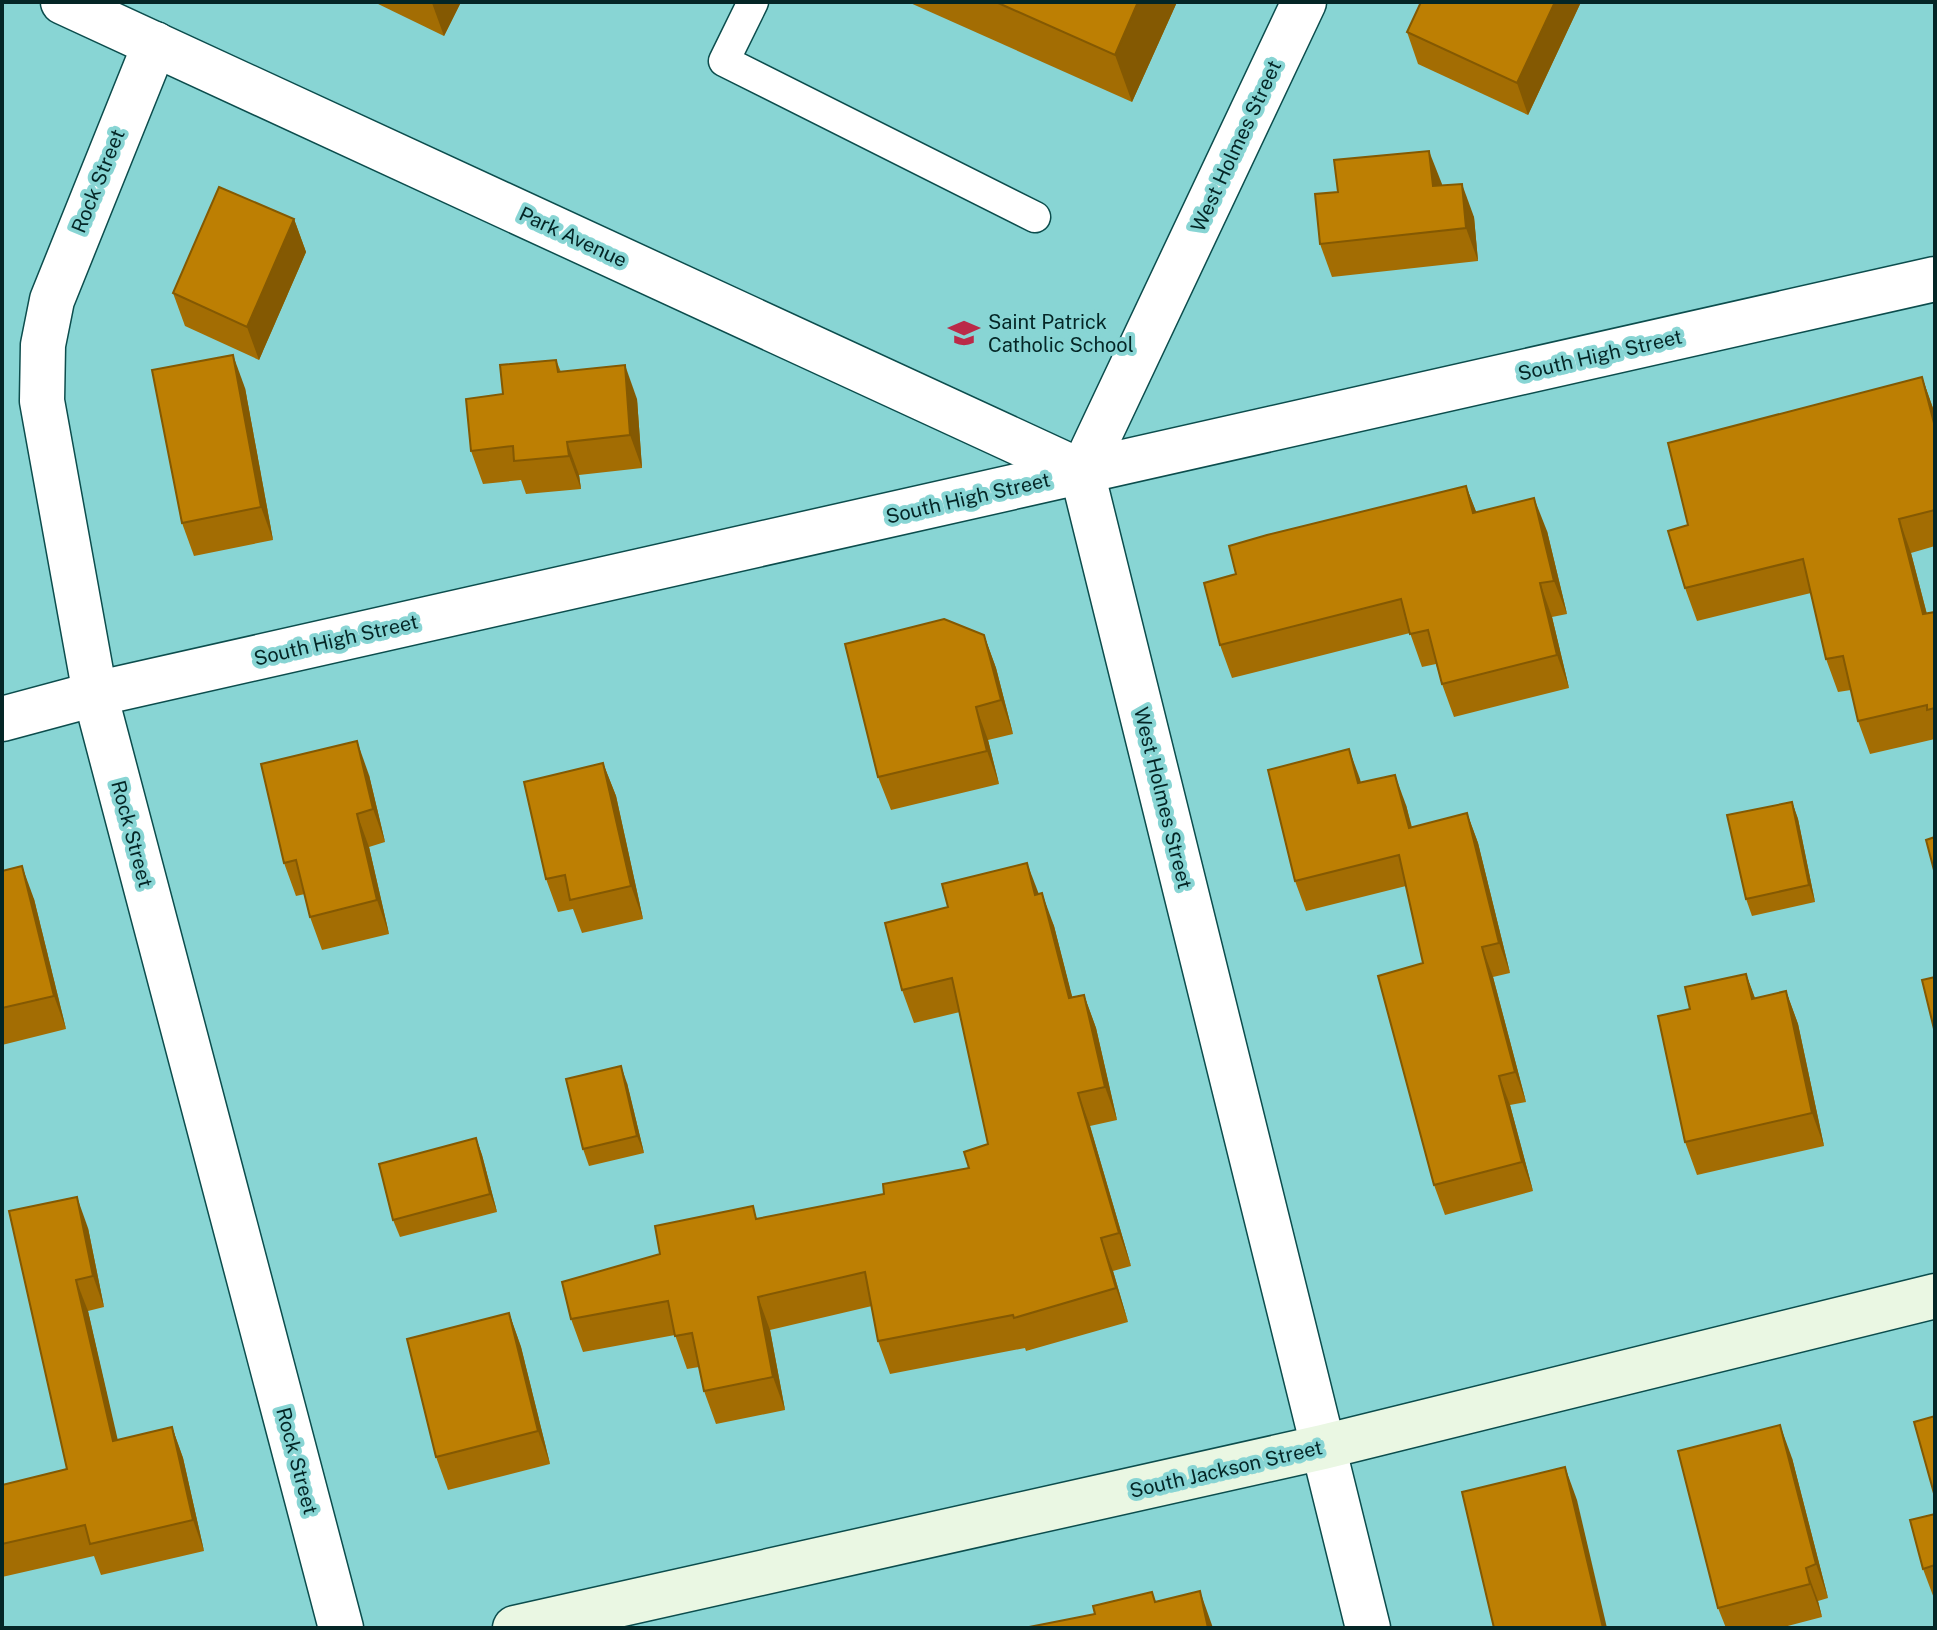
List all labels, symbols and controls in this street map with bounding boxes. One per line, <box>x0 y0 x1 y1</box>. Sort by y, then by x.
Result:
street label: West Holmes Street <box>1186 57 1286 235</box>
street label: Rock Street <box>66 126 130 236</box>
street label: Park Avenue <box>515 202 631 272</box>
place label: Saint Patrick Catholic School <box>988 310 1134 357</box>
school or university icon: Saint Patrick Catholic School <box>947 316 981 350</box>
street label: South High Street <box>1515 324 1685 386</box>
street label: South High Street <box>883 467 1053 529</box>
street label: South High Street <box>251 609 421 671</box>
street label: West Holmes Street <box>1129 705 1197 891</box>
street label: Rock Street <box>106 778 158 890</box>
street label: Rock Street <box>271 1405 323 1517</box>
street label: South Jackson Street <box>1127 1435 1325 1503</box>

